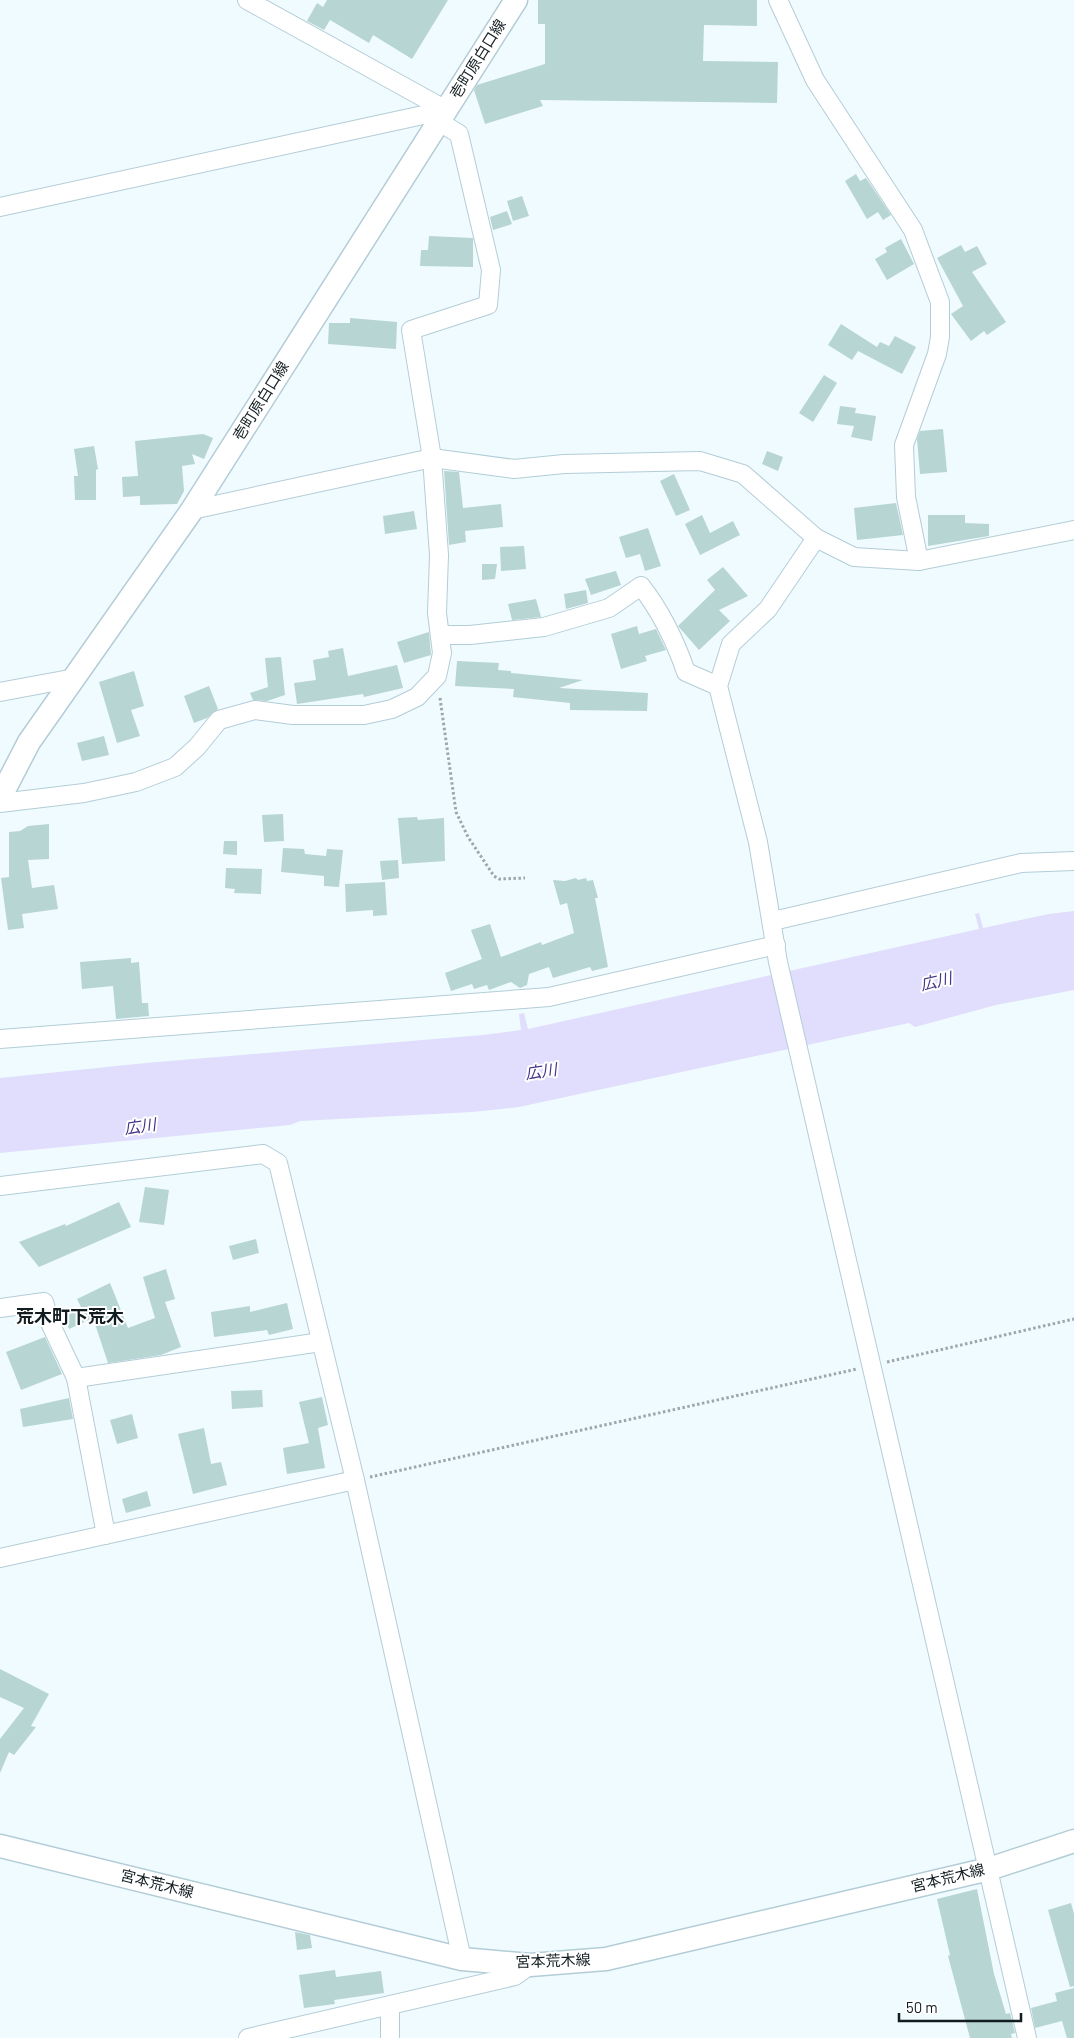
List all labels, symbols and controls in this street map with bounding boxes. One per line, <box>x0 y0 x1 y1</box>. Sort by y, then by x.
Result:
street label: 壱町原白口線 <box>446 16 509 101</box>
street label: 壱町原白口線 <box>229 358 292 443</box>
water label: 広川 <box>918 967 956 993</box>
water label: 広川 <box>524 1059 560 1082</box>
water label: 広川 <box>123 1114 159 1137</box>
district label: 荒木町下荒木 <box>16 1305 124 1327</box>
street label: 宮本荒木線 <box>909 1859 986 1895</box>
street label: 宮本荒木線 <box>119 1865 196 1901</box>
street label: 宮本荒木線 <box>515 1950 591 1970</box>
scale bar <box>899 1990 1022 2022</box>
text: 50 m <box>906 1998 938 2016</box>

